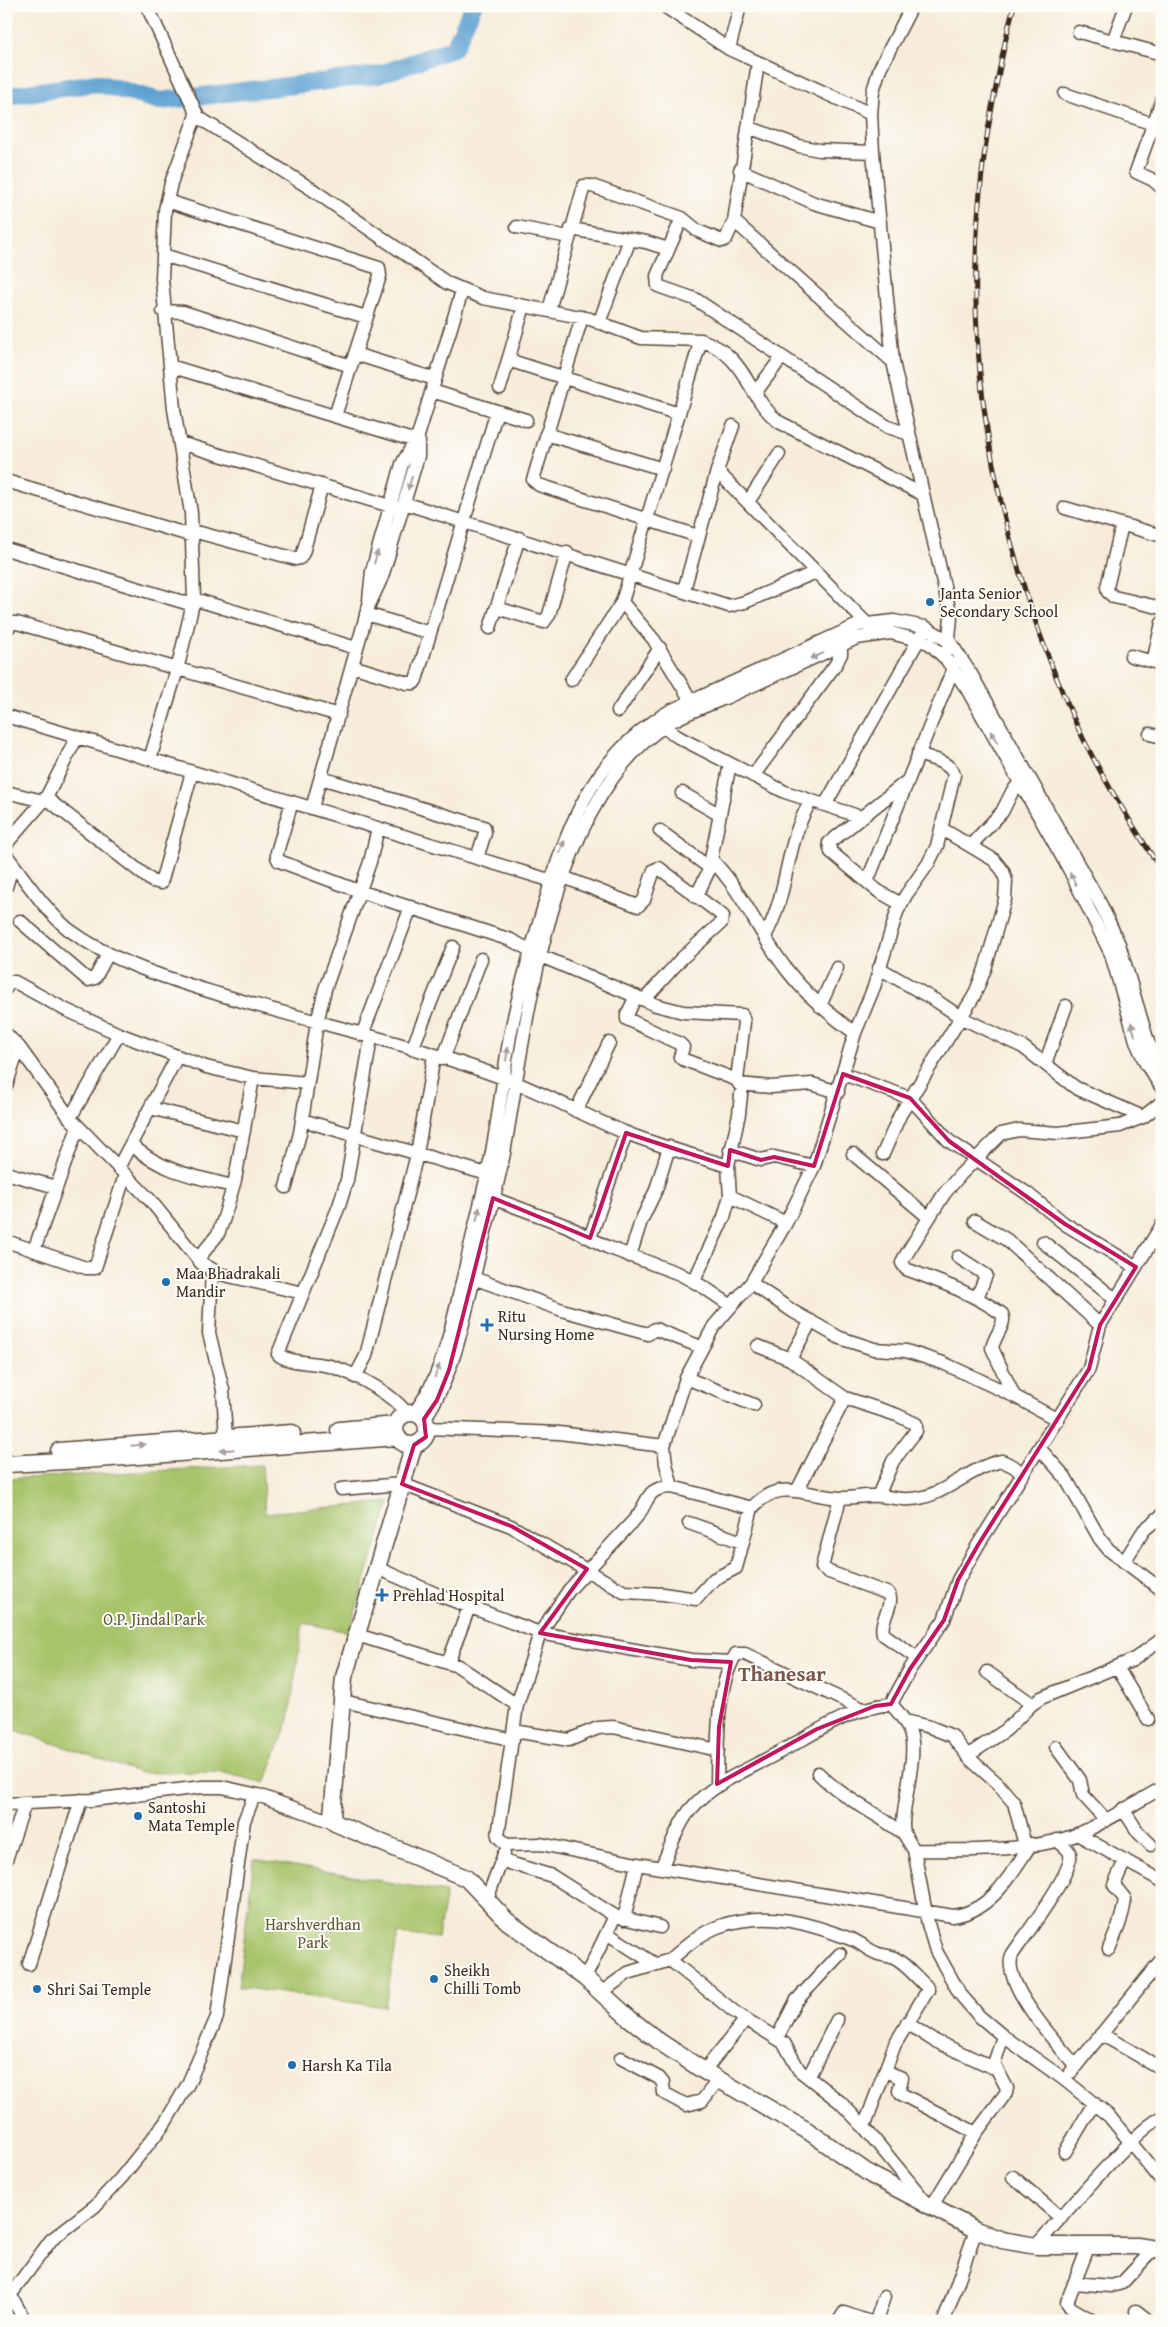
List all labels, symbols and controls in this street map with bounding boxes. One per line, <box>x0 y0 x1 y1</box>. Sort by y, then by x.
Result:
one-way arrow <box>405 476 413 491</box>
one-way arrow <box>372 549 380 564</box>
place label: Janta Senior Secondary School <box>938 581 1059 623</box>
marker: Janta Senior Secondary School <box>924 596 936 608</box>
one-way arrow <box>810 652 824 660</box>
one-way arrow <box>990 730 998 744</box>
one-way arrow <box>558 839 566 854</box>
one-way arrow <box>1069 871 1078 886</box>
one-way arrow <box>1128 1021 1136 1036</box>
one-way arrow <box>504 1046 512 1062</box>
one-way arrow <box>474 1206 482 1222</box>
place label: Maa Bhadrakali Mandir <box>176 1261 281 1303</box>
marker: Maa Bhadrakali Mandir <box>160 1276 172 1288</box>
place label: Ritu Nursing Home <box>498 1304 594 1346</box>
marker: Ritu Nursing Home <box>480 1318 494 1332</box>
one-way arrow <box>433 1363 441 1378</box>
one-way arrow <box>130 1440 146 1448</box>
one-way arrow <box>219 1446 235 1454</box>
place label: Prehlad Hospital <box>393 1583 505 1607</box>
marker: Prehlad Hospital <box>375 1588 389 1602</box>
park label: O.P. Jindal Park <box>103 1607 206 1631</box>
district label: Thanesar <box>738 1658 826 1689</box>
place label: Santoshi Mata Temple <box>148 1795 235 1837</box>
marker: Santoshi Mata Temple <box>132 1810 144 1822</box>
park label: Harshverdhan Park <box>265 1912 361 1954</box>
place label: Sheikh Chilli Tomb <box>444 1958 521 2000</box>
marker: Sheikh Chilli Tomb <box>428 1973 440 1985</box>
place label: Shri Sai Temple <box>47 1977 151 2001</box>
marker: Shri Sai Temple <box>31 1983 43 1995</box>
place label: Harsh Ka Tila <box>302 2053 392 2077</box>
marker: Harsh Ka Tila <box>286 2059 298 2071</box>

